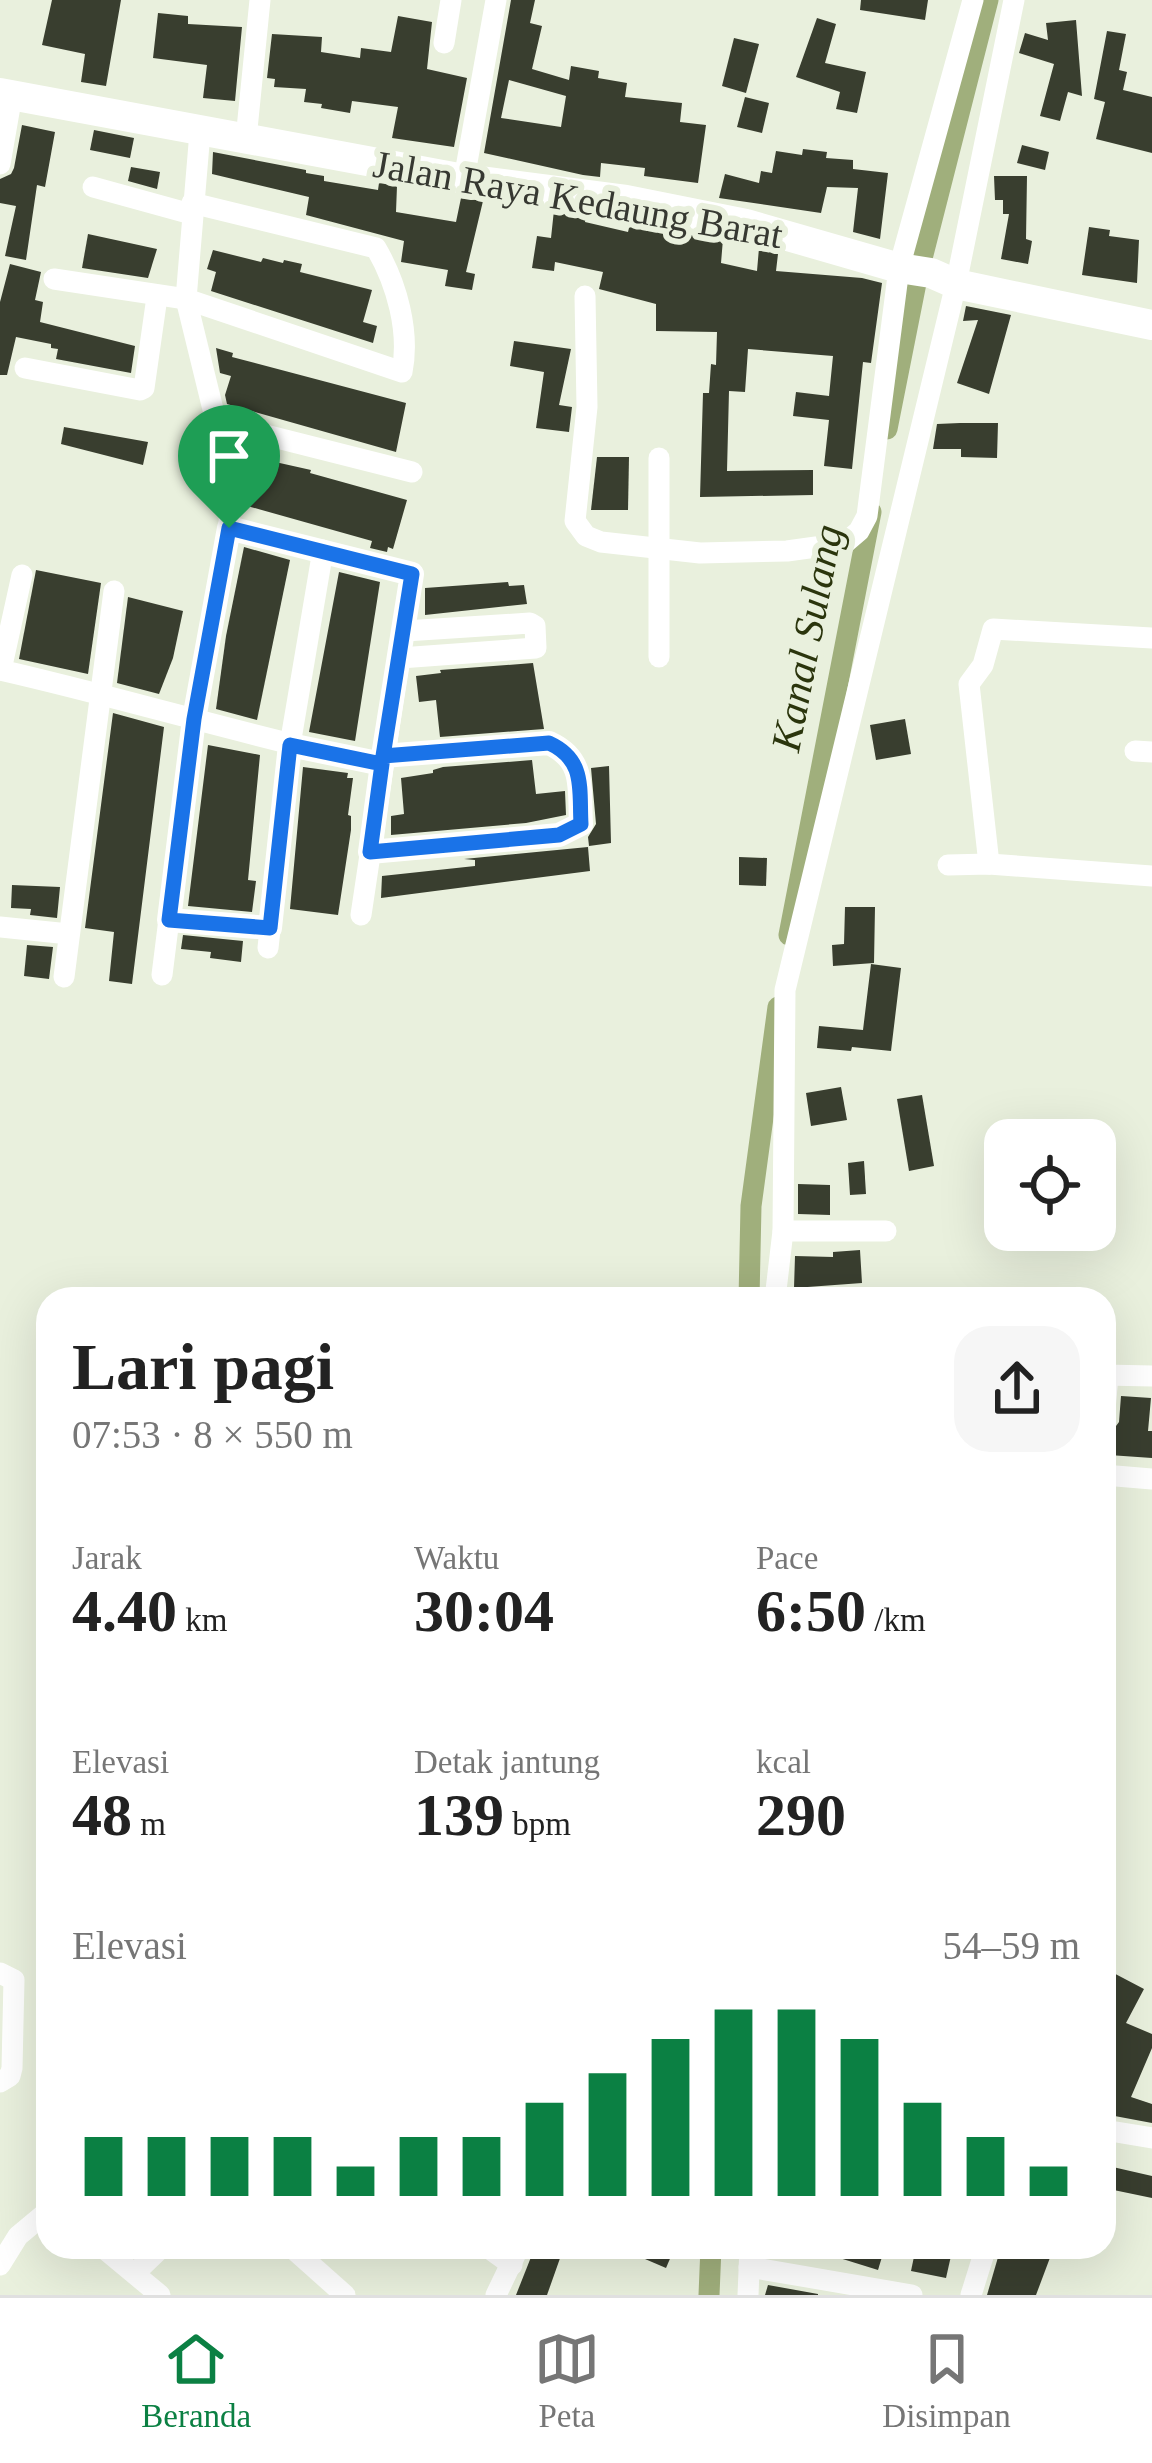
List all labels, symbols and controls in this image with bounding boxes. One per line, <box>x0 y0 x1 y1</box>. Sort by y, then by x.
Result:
street label: Jalan Raya Kedaung Barat <box>370 142 786 257</box>
pin <box>178 405 280 528</box>
icon: arrive <box>196 423 262 489</box>
water label: Kanal Sulang <box>762 521 852 756</box>
map controls <box>984 1119 1116 1251</box>
button: locate <box>984 1119 1116 1251</box>
button: share <box>954 1326 1080 1452</box>
text: Lari pagi <box>72 1330 334 1403</box>
text: 07:53 · 8 × 550 m <box>72 1413 353 1456</box>
text: Jarak <box>72 1540 142 1576</box>
text: Waktu <box>414 1540 499 1576</box>
text: Pace <box>756 1540 818 1576</box>
text: 4.40 <box>72 1578 177 1644</box>
text: 30:04 <box>414 1578 554 1644</box>
text: 6:50 <box>756 1578 866 1644</box>
text: km <box>177 1602 227 1638</box>
text: /km <box>866 1602 926 1638</box>
text: Elevasi <box>72 1744 169 1780</box>
text: Detak jantung <box>414 1744 600 1780</box>
text: kcal <box>756 1744 811 1780</box>
text: 48 <box>72 1782 132 1848</box>
text: 139 <box>414 1782 504 1848</box>
text: 290 <box>756 1782 846 1848</box>
text: m <box>132 1806 166 1842</box>
text: bpm <box>504 1806 571 1842</box>
text: Elevasi <box>72 1924 187 1967</box>
text: 54–59 m <box>942 1924 1080 1967</box>
tab: Beranda <box>141 2326 251 2435</box>
tab: Peta <box>534 2326 600 2435</box>
tab: Disimpan <box>882 2326 1011 2435</box>

